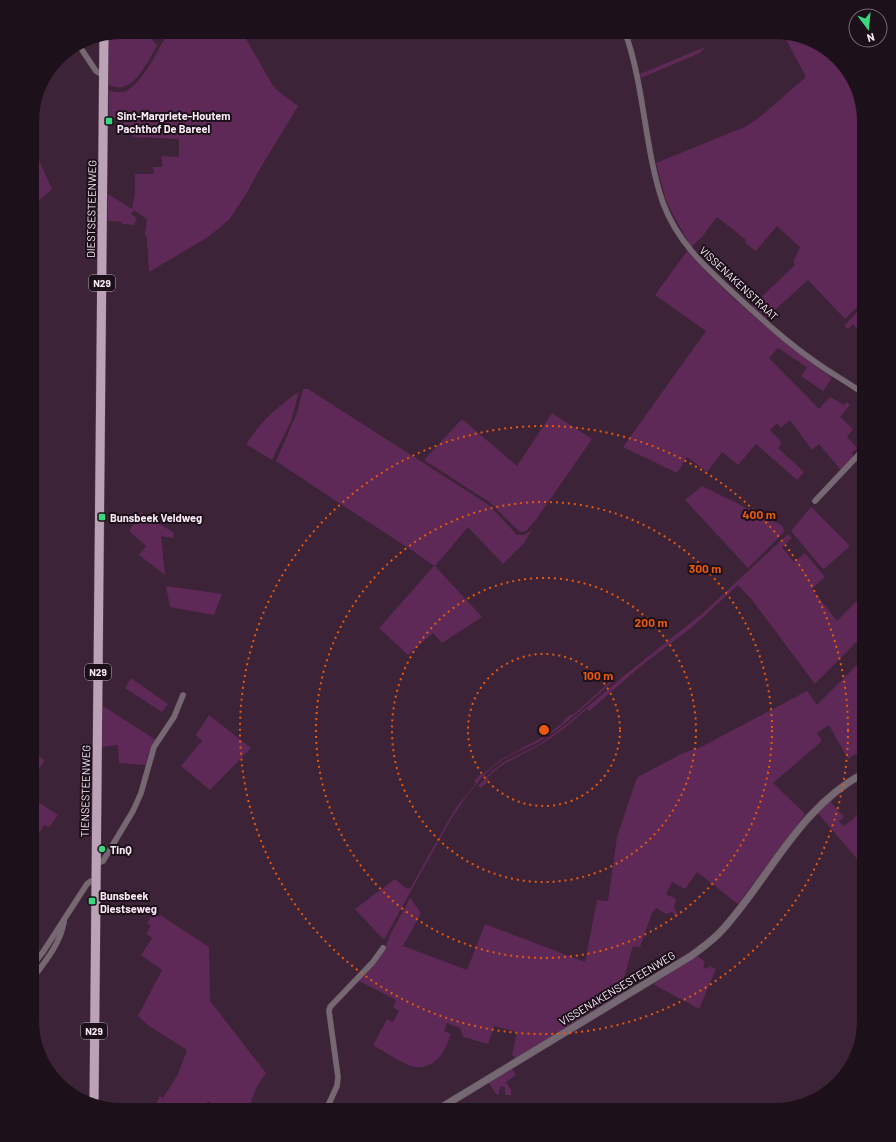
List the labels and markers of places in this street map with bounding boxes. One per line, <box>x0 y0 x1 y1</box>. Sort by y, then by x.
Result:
place label: Sint-Margriete-Houtem Pachthof De Bareel <box>117 109 231 135</box>
marker: Sint-Margriete-Houtem Pachthof De Bareel <box>104 116 114 126</box>
place label: Bunsbeek Veldweg <box>110 511 202 524</box>
marker: Bunsbeek Veldweg <box>97 512 107 522</box>
centre of rings <box>537 723 551 737</box>
place label: TinQ <box>110 843 132 856</box>
marker: TinQ <box>97 844 107 854</box>
place label: Bunsbeek Diestseweg <box>100 889 157 915</box>
marker: Bunsbeek Diestseweg <box>87 896 97 906</box>

